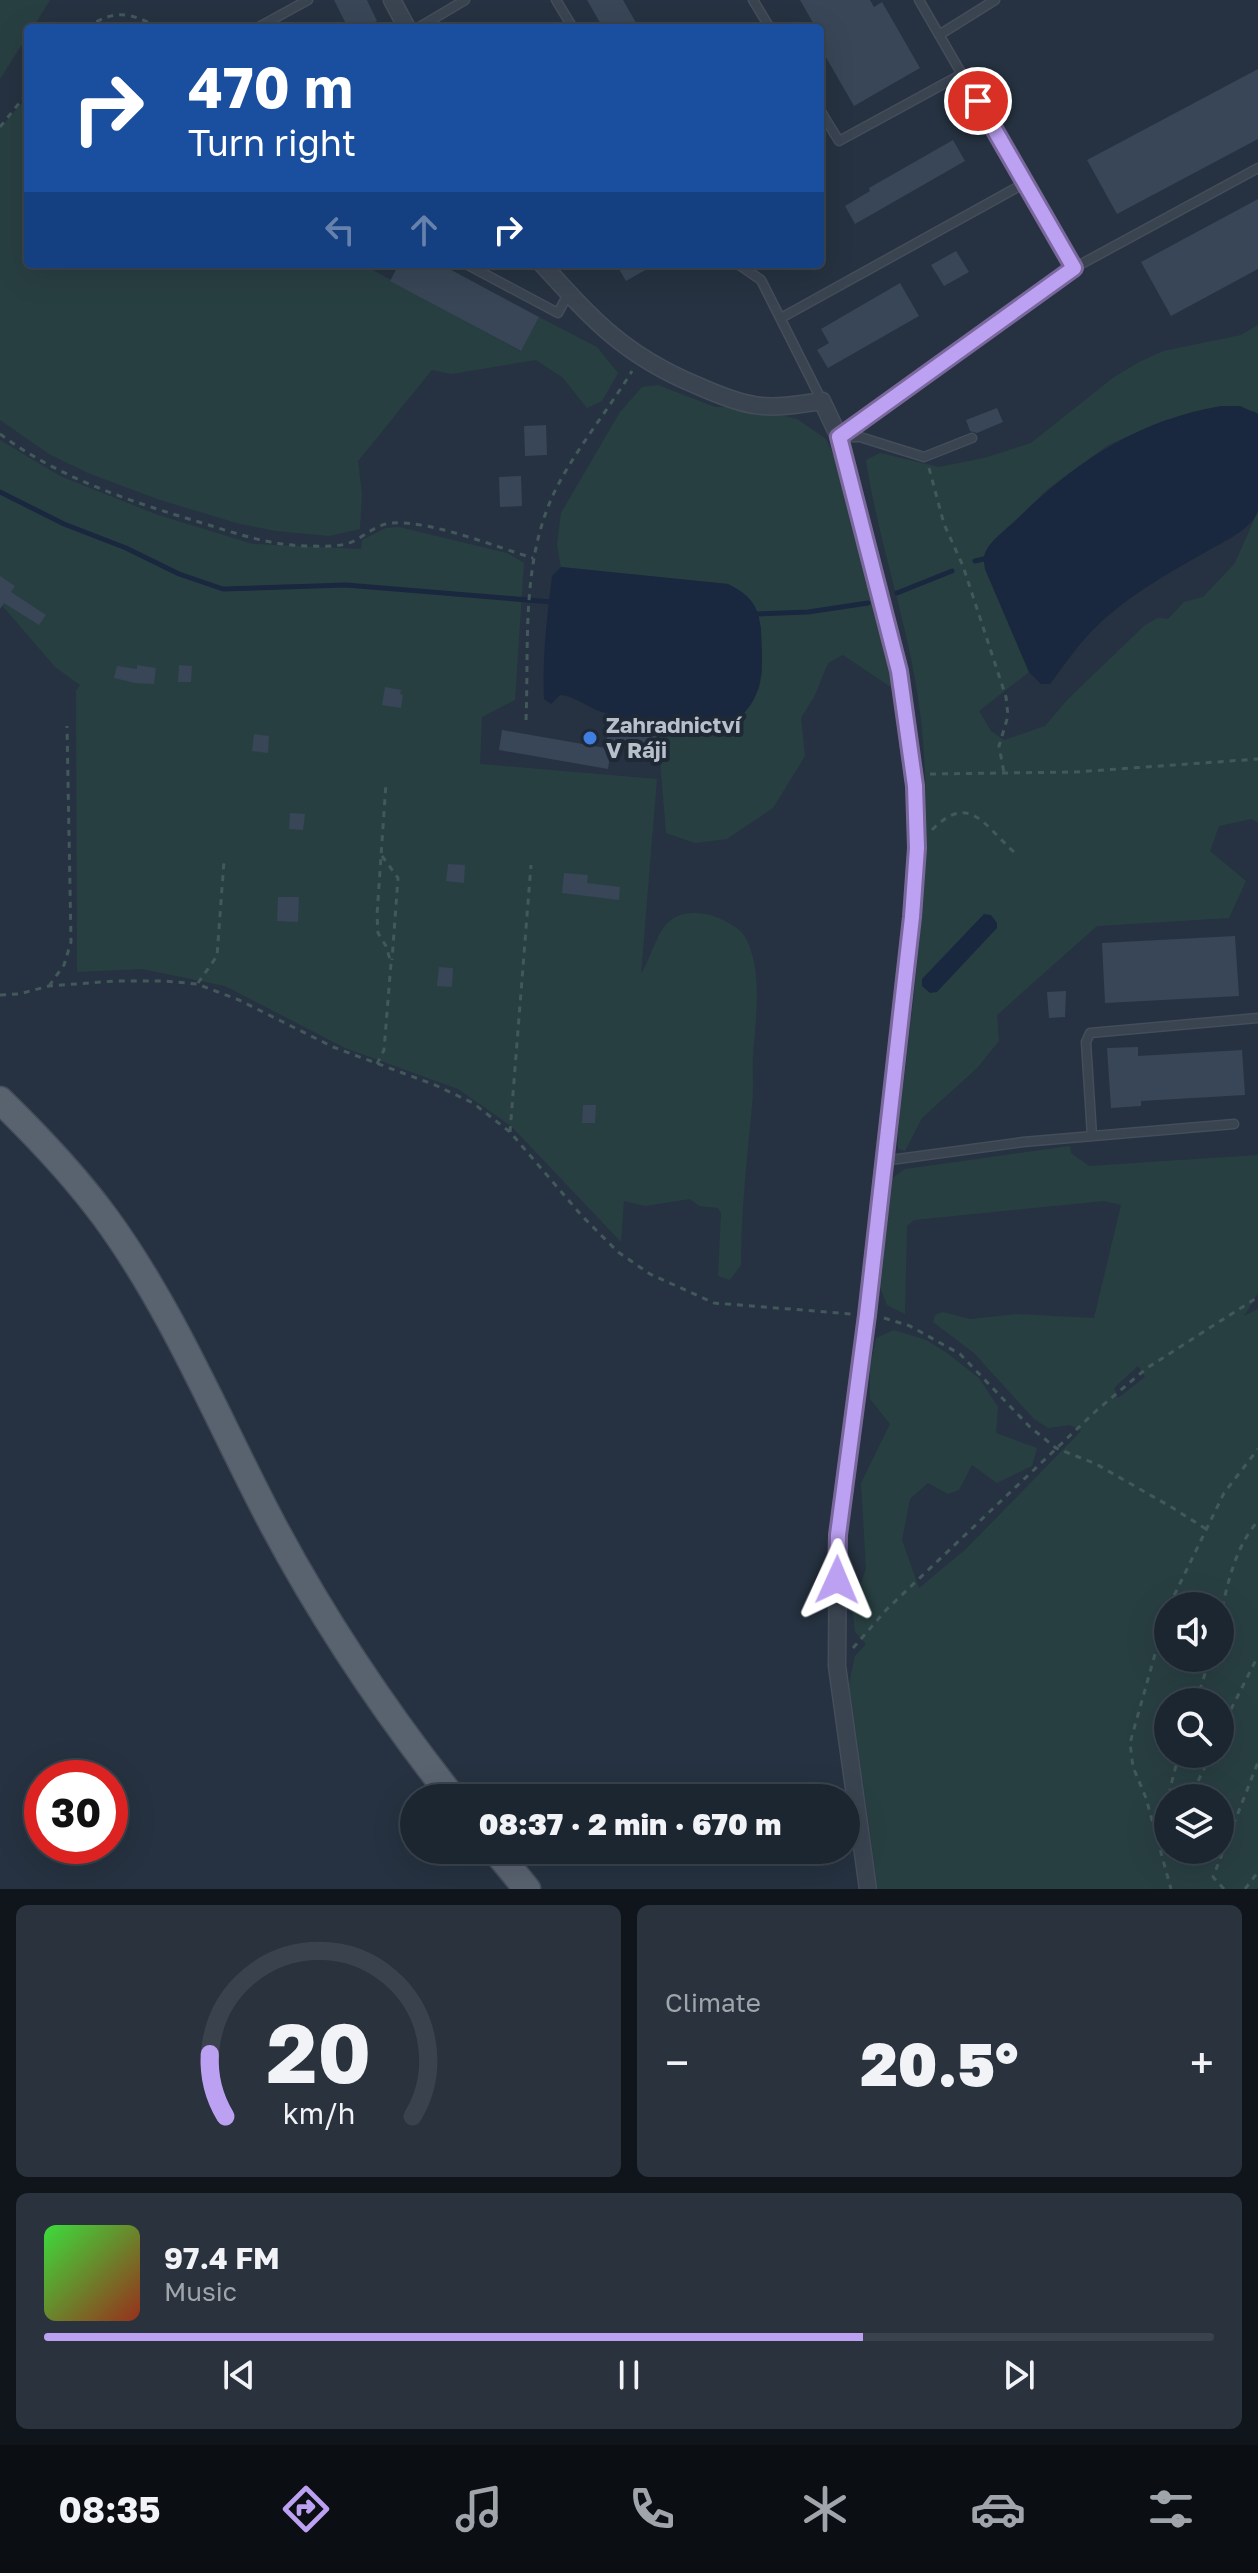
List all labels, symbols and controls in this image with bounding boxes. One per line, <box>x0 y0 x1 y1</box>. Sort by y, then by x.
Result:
text: 470 m <box>188 53 353 120</box>
icon: right <box>56 56 160 160</box>
pin <box>944 67 1012 135</box>
icon: arrive <box>956 79 1000 123</box>
text: Turn right <box>188 121 356 164</box>
icon: left <box>318 208 362 252</box>
icon: ahead <box>402 208 446 252</box>
icon: right <box>486 208 530 252</box>
place label: Zahradnictví V Ráji <box>606 711 743 763</box>
marker: Zahradnictví V Ráji <box>581 729 599 747</box>
position arrow <box>795 1538 879 1622</box>
map controls <box>1154 1592 1234 1864</box>
button: sound <box>1154 1592 1234 1672</box>
button: search <box>1154 1688 1234 1768</box>
speed limit sign: 30 <box>24 1760 128 1864</box>
button: layers <box>1154 1784 1234 1864</box>
text: 08:37 · 2 min · 670 m <box>479 1806 781 1842</box>
text: Climate <box>665 1987 761 2018</box>
text: 20 <box>266 2001 371 2101</box>
text: 20.5° <box>861 2027 1018 2099</box>
text: − <box>665 2036 689 2089</box>
text: + <box>1190 2036 1214 2089</box>
text: km/h <box>282 2096 355 2130</box>
text: 97.4 FM <box>164 2240 280 2276</box>
text: Music <box>164 2276 237 2307</box>
icon: previous <box>217 2353 261 2397</box>
icon: pause <box>607 2353 651 2397</box>
icon: next <box>997 2353 1041 2397</box>
icon: directions <box>278 2481 334 2537</box>
icon: music <box>451 2481 507 2537</box>
icon: phone <box>624 2481 680 2537</box>
icon: climate <box>797 2481 853 2537</box>
icon: car <box>970 2481 1026 2537</box>
icon: filters <box>1143 2481 1199 2537</box>
text: 08:35 <box>59 2488 160 2531</box>

